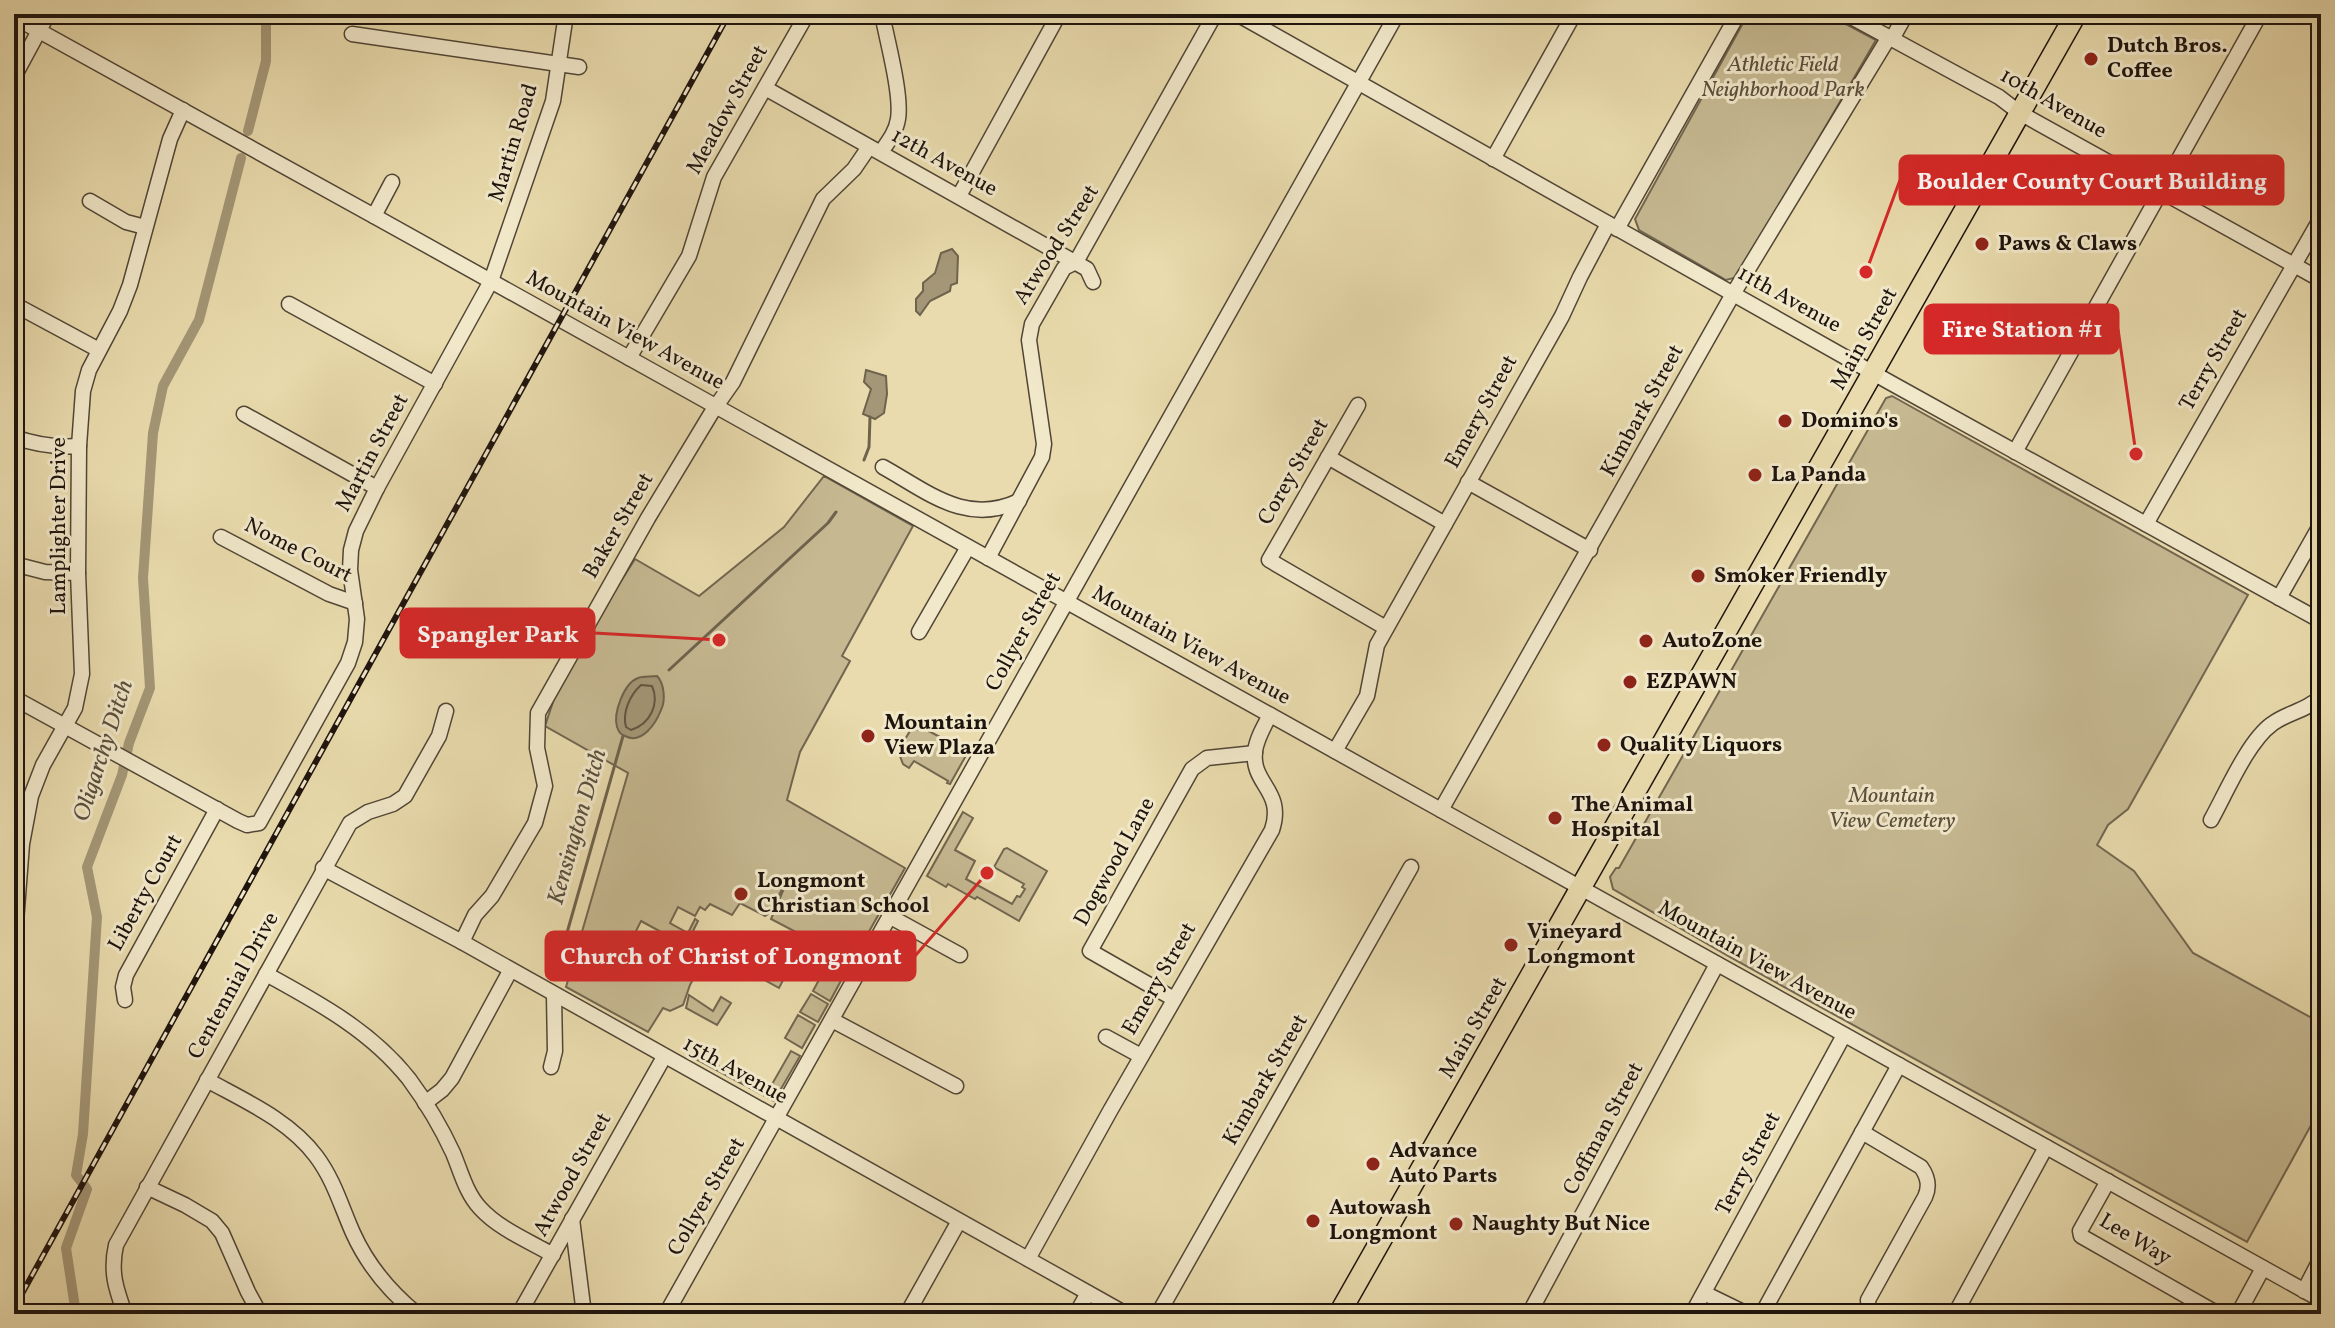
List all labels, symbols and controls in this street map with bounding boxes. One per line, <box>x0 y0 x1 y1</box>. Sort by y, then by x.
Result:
place label: Dutch Bros. Coffee <box>2107 31 2228 87</box>
street label: Meadow Street <box>680 39 777 180</box>
park label: Athletic Field Neighborhood Park <box>1701 50 1865 106</box>
marker: Dutch Bros. Coffee <box>2082 50 2100 68</box>
street label: 10th Avenue <box>1994 61 2112 147</box>
street label: Martin Road <box>481 80 547 206</box>
street label: 12th Avenue <box>885 121 1003 205</box>
callout: Boulder County Court Building <box>1900 156 2283 204</box>
text: Boulder County Court Building <box>1917 166 2267 200</box>
street label: Atwood Street <box>1007 179 1108 311</box>
place label: Paws & Claws <box>1998 229 2137 260</box>
marker: Paws & Claws <box>1973 235 1991 253</box>
street label: 11th Avenue <box>1732 259 1846 341</box>
street label: Mountain View Avenue <box>520 263 730 399</box>
street label: Main Street <box>1824 282 1906 396</box>
street label: Terry Street <box>2172 303 2256 417</box>
callout: Fire Station #1 <box>1925 305 2118 353</box>
text: Fire Station #1 <box>1941 314 2103 348</box>
street label: Kimbark Street <box>1594 339 1692 483</box>
street label: Emery Street <box>1438 349 1526 474</box>
street label: Martin Street <box>329 388 417 518</box>
place label: Domino's <box>1801 406 1898 437</box>
marker: Domino's <box>1776 412 1794 430</box>
street label: Corey Street <box>1251 413 1337 531</box>
street label: Lamplighter Drive <box>44 437 75 615</box>
place label: La Panda <box>1771 460 1866 491</box>
marker: La Panda <box>1746 466 1764 484</box>
street label: Baker Street <box>576 467 662 585</box>
street label: Nome Court <box>239 510 358 592</box>
place label: Smoker Friendly <box>1714 561 1888 592</box>
street label: Collyer Street <box>978 566 1070 697</box>
marker: Smoker Friendly <box>1689 567 1707 585</box>
street label: Mountain View Avenue <box>1086 578 1296 714</box>
callout: Spangler Park <box>401 609 594 657</box>
text: Spangler Park <box>417 619 579 653</box>
place label: AutoZone <box>1662 626 1762 657</box>
marker: AutoZone <box>1637 632 1655 650</box>
place label: EZPAWN <box>1646 667 1737 698</box>
marker: EZPAWN <box>1621 673 1639 691</box>
water label: Oligarchy Ditch <box>65 676 143 826</box>
place label: Mountain View Plaza <box>884 708 995 764</box>
marker: Mountain View Plaza <box>859 727 877 745</box>
place label: Quality Liquors <box>1620 730 1782 761</box>
marker: Quality Liquors <box>1595 736 1613 754</box>
water label: Kensington Ditch <box>540 745 616 909</box>
park label: Mountain View Cemetery <box>1829 781 1956 837</box>
place label: The Animal Hospital <box>1571 790 1693 846</box>
street label: Dogwood Lane <box>1067 792 1163 932</box>
marker: The Animal Hospital <box>1546 809 1564 827</box>
street label: Liberty Court <box>101 829 191 957</box>
place label: Longmont Christian School <box>757 866 929 922</box>
marker: Longmont Christian School <box>732 885 750 903</box>
street label: Mountain View Avenue <box>1652 893 1862 1029</box>
street label: Centennial Drive <box>181 907 287 1065</box>
street label: Emery Street <box>1115 917 1205 1041</box>
place label: Vineyard Longmont <box>1527 917 1635 973</box>
callout: Church of Christ of Longmont <box>546 932 915 980</box>
marker: Vineyard Longmont <box>1502 936 1520 954</box>
text: Church of Christ of Longmont <box>560 941 902 975</box>
street label: Main Street <box>1432 971 1516 1085</box>
street label: Kimbark Street <box>1216 1008 1316 1152</box>
street label: 15th Avenue <box>677 1029 793 1113</box>
street label: Coffman Street <box>1556 1057 1652 1201</box>
street label: Terry Street <box>1709 1106 1789 1221</box>
street label: Atwood Street <box>526 1107 620 1243</box>
street label: Collyer Street <box>660 1132 754 1262</box>
place label: Advance Auto Parts <box>1389 1136 1498 1192</box>
marker: Advance Auto Parts <box>1364 1155 1382 1173</box>
place label: Autowash Longmont <box>1329 1193 1437 1249</box>
street label: Lee Way <box>2093 1206 2177 1274</box>
place label: Naughty But Nice <box>1472 1209 1650 1240</box>
marker: Autowash Longmont <box>1304 1212 1322 1230</box>
marker: Naughty But Nice <box>1447 1215 1465 1233</box>

